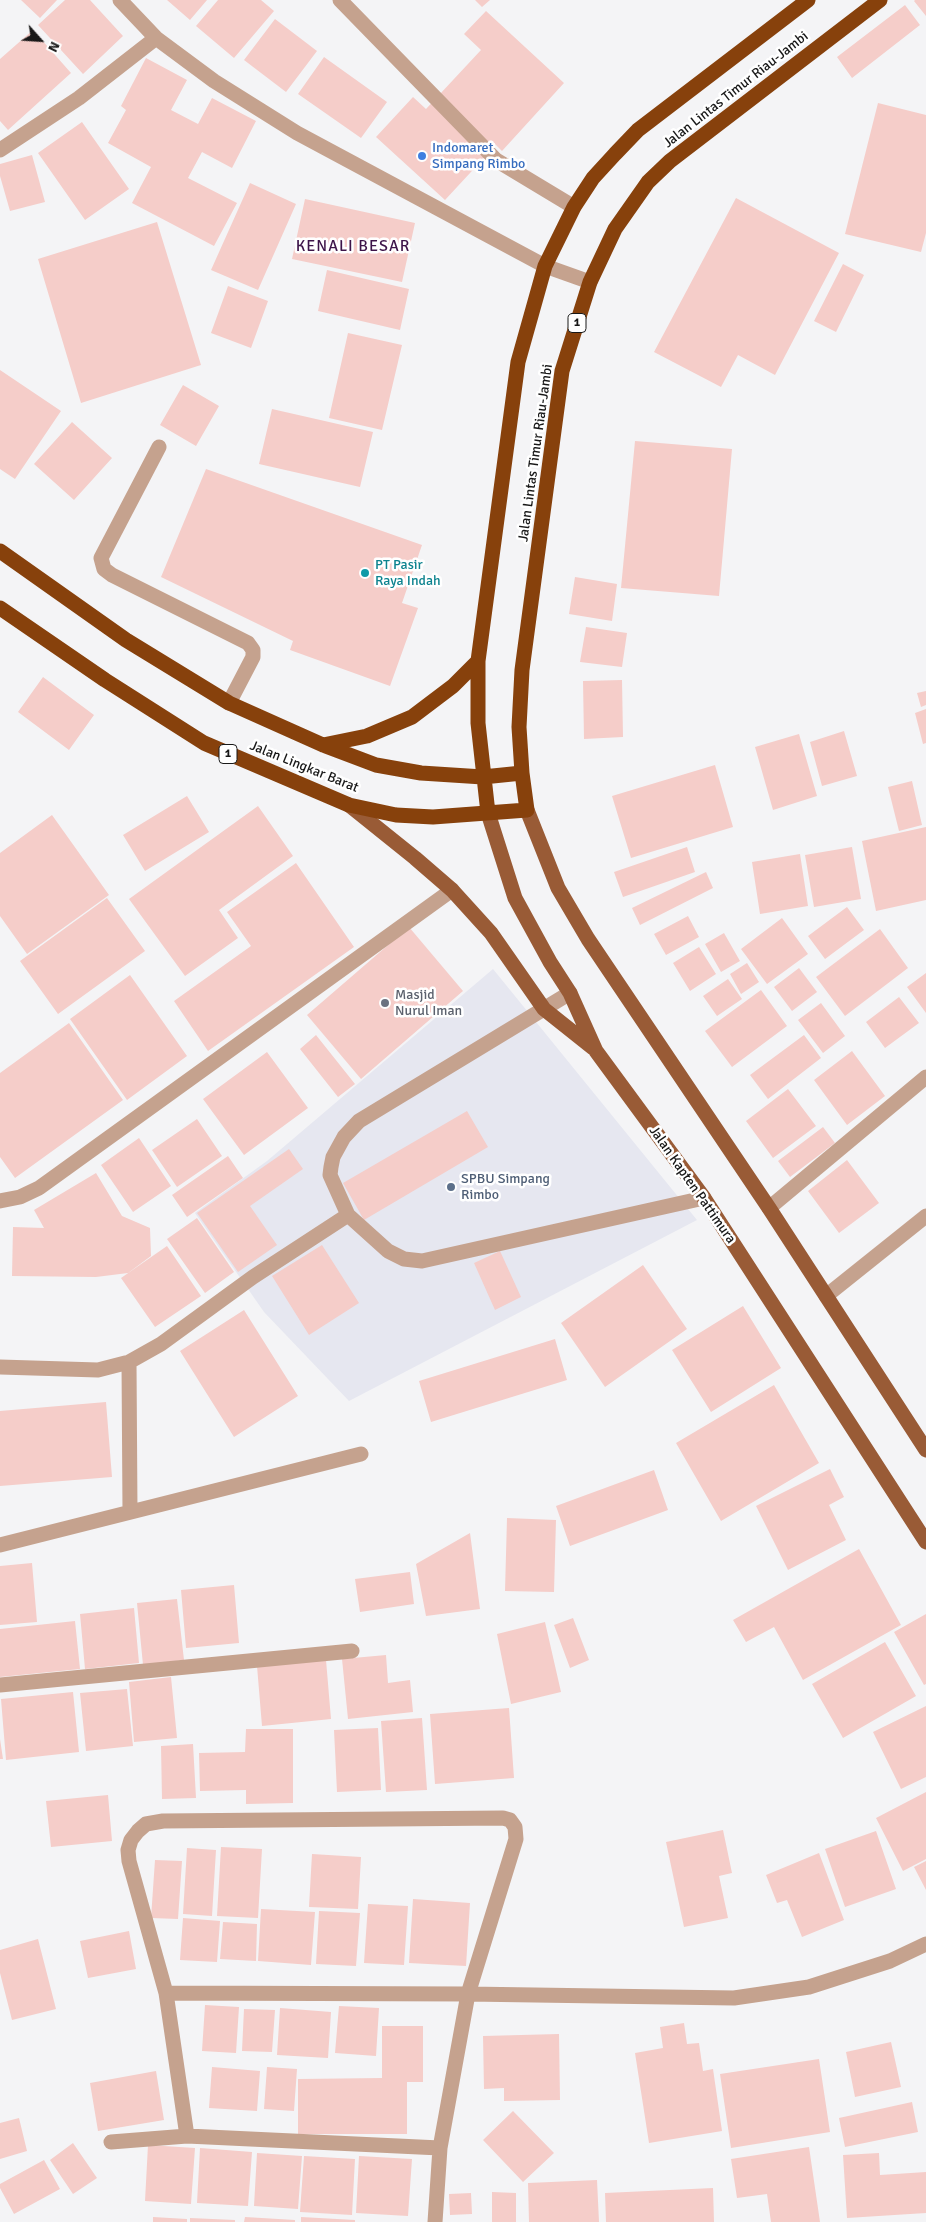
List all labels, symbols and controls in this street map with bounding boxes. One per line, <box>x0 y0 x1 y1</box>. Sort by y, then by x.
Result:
north arrow <box>15 15 65 65</box>
street label: Jalan Lintas Timur Riau-Jambi <box>660 28 812 152</box>
text: N <box>44 39 64 55</box>
place label: Indomaret Simpang Rimbo <box>432 140 525 172</box>
marker: Indomaret Simpang Rimbo <box>416 150 428 162</box>
district label: KENALI BESAR <box>294 237 412 257</box>
road number: 1 <box>568 314 586 332</box>
street label: Jalan Lintas Timur Riau-Jambi <box>515 363 557 543</box>
place label: PT Pasir Raya Indah <box>375 557 441 590</box>
marker: PT Pasir Raya Indah <box>359 567 371 579</box>
street label: Jalan Lingkar Barat <box>247 738 361 796</box>
road number: 1 <box>219 744 237 764</box>
place label: Masjid Nurul Iman <box>395 987 462 1020</box>
marker: Masjid Nurul Iman <box>379 997 391 1009</box>
street label: Jalan Kapten Pattimura <box>645 1123 739 1247</box>
place label: SPBU Simpang Rimbo <box>461 1171 550 1204</box>
marker: SPBU Simpang Rimbo <box>445 1181 457 1193</box>

